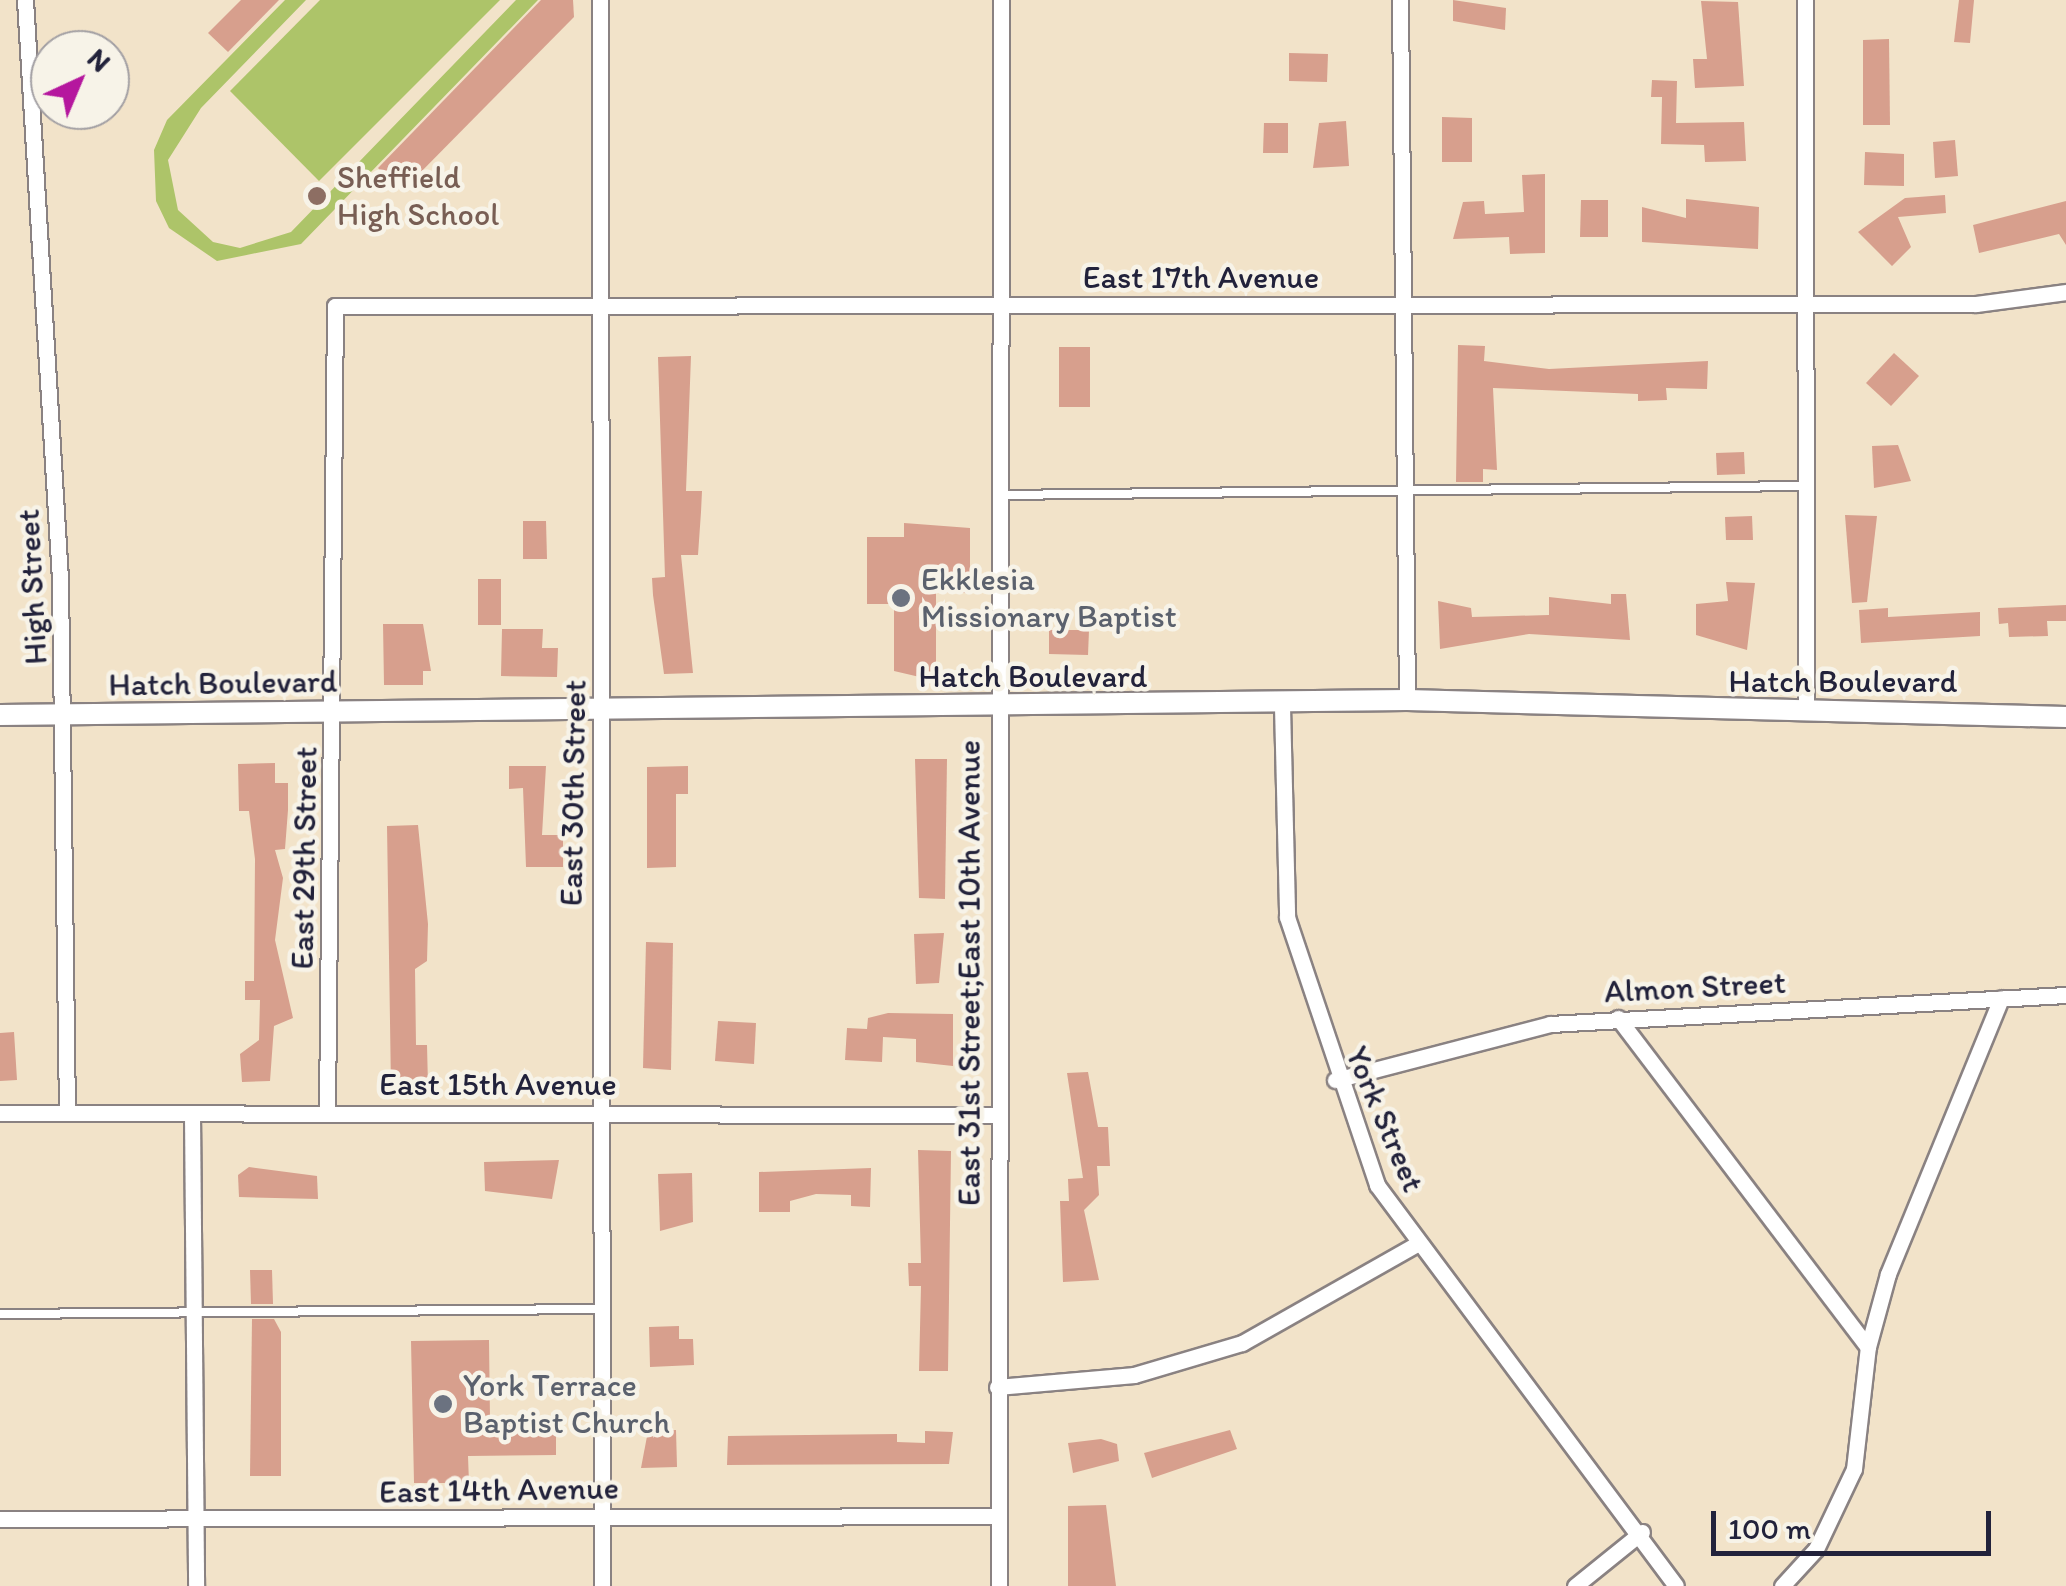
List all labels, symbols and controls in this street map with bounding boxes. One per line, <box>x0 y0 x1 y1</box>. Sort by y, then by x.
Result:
north arrow <box>30 30 130 130</box>
text: N <box>81 41 118 79</box>
place label: Sheffield High School <box>337 159 498 234</box>
marker: Sheffield High School <box>306 185 328 207</box>
street label: East 17th Avenue <box>1084 258 1318 296</box>
street label: High Street <box>9 509 55 665</box>
place label: Ekklesia Missionary Baptist <box>921 561 1178 636</box>
marker: Ekklesia Missionary Baptist <box>890 587 912 609</box>
street label: Hatch Boulevard <box>918 657 1148 695</box>
street label: Hatch Boulevard <box>108 662 338 704</box>
street label: Hatch Boulevard <box>1728 662 1958 700</box>
street label: East 30th Street <box>552 680 594 906</box>
street label: East 31st Street;East 10th Avenue <box>950 741 988 1205</box>
street label: East 29th Street <box>283 747 325 969</box>
street label: Almon Street <box>1603 963 1787 1011</box>
street label: York Street <box>1337 1041 1433 1197</box>
street label: East 15th Avenue <box>380 1065 616 1103</box>
place label: York Terrace Baptist Church <box>463 1367 671 1442</box>
marker: York Terrace Baptist Church <box>432 1393 454 1415</box>
street label: East 14th Avenue <box>380 1469 618 1511</box>
scale bar <box>1716 1491 1996 1553</box>
text: 100 m <box>1728 1510 1811 1547</box>

